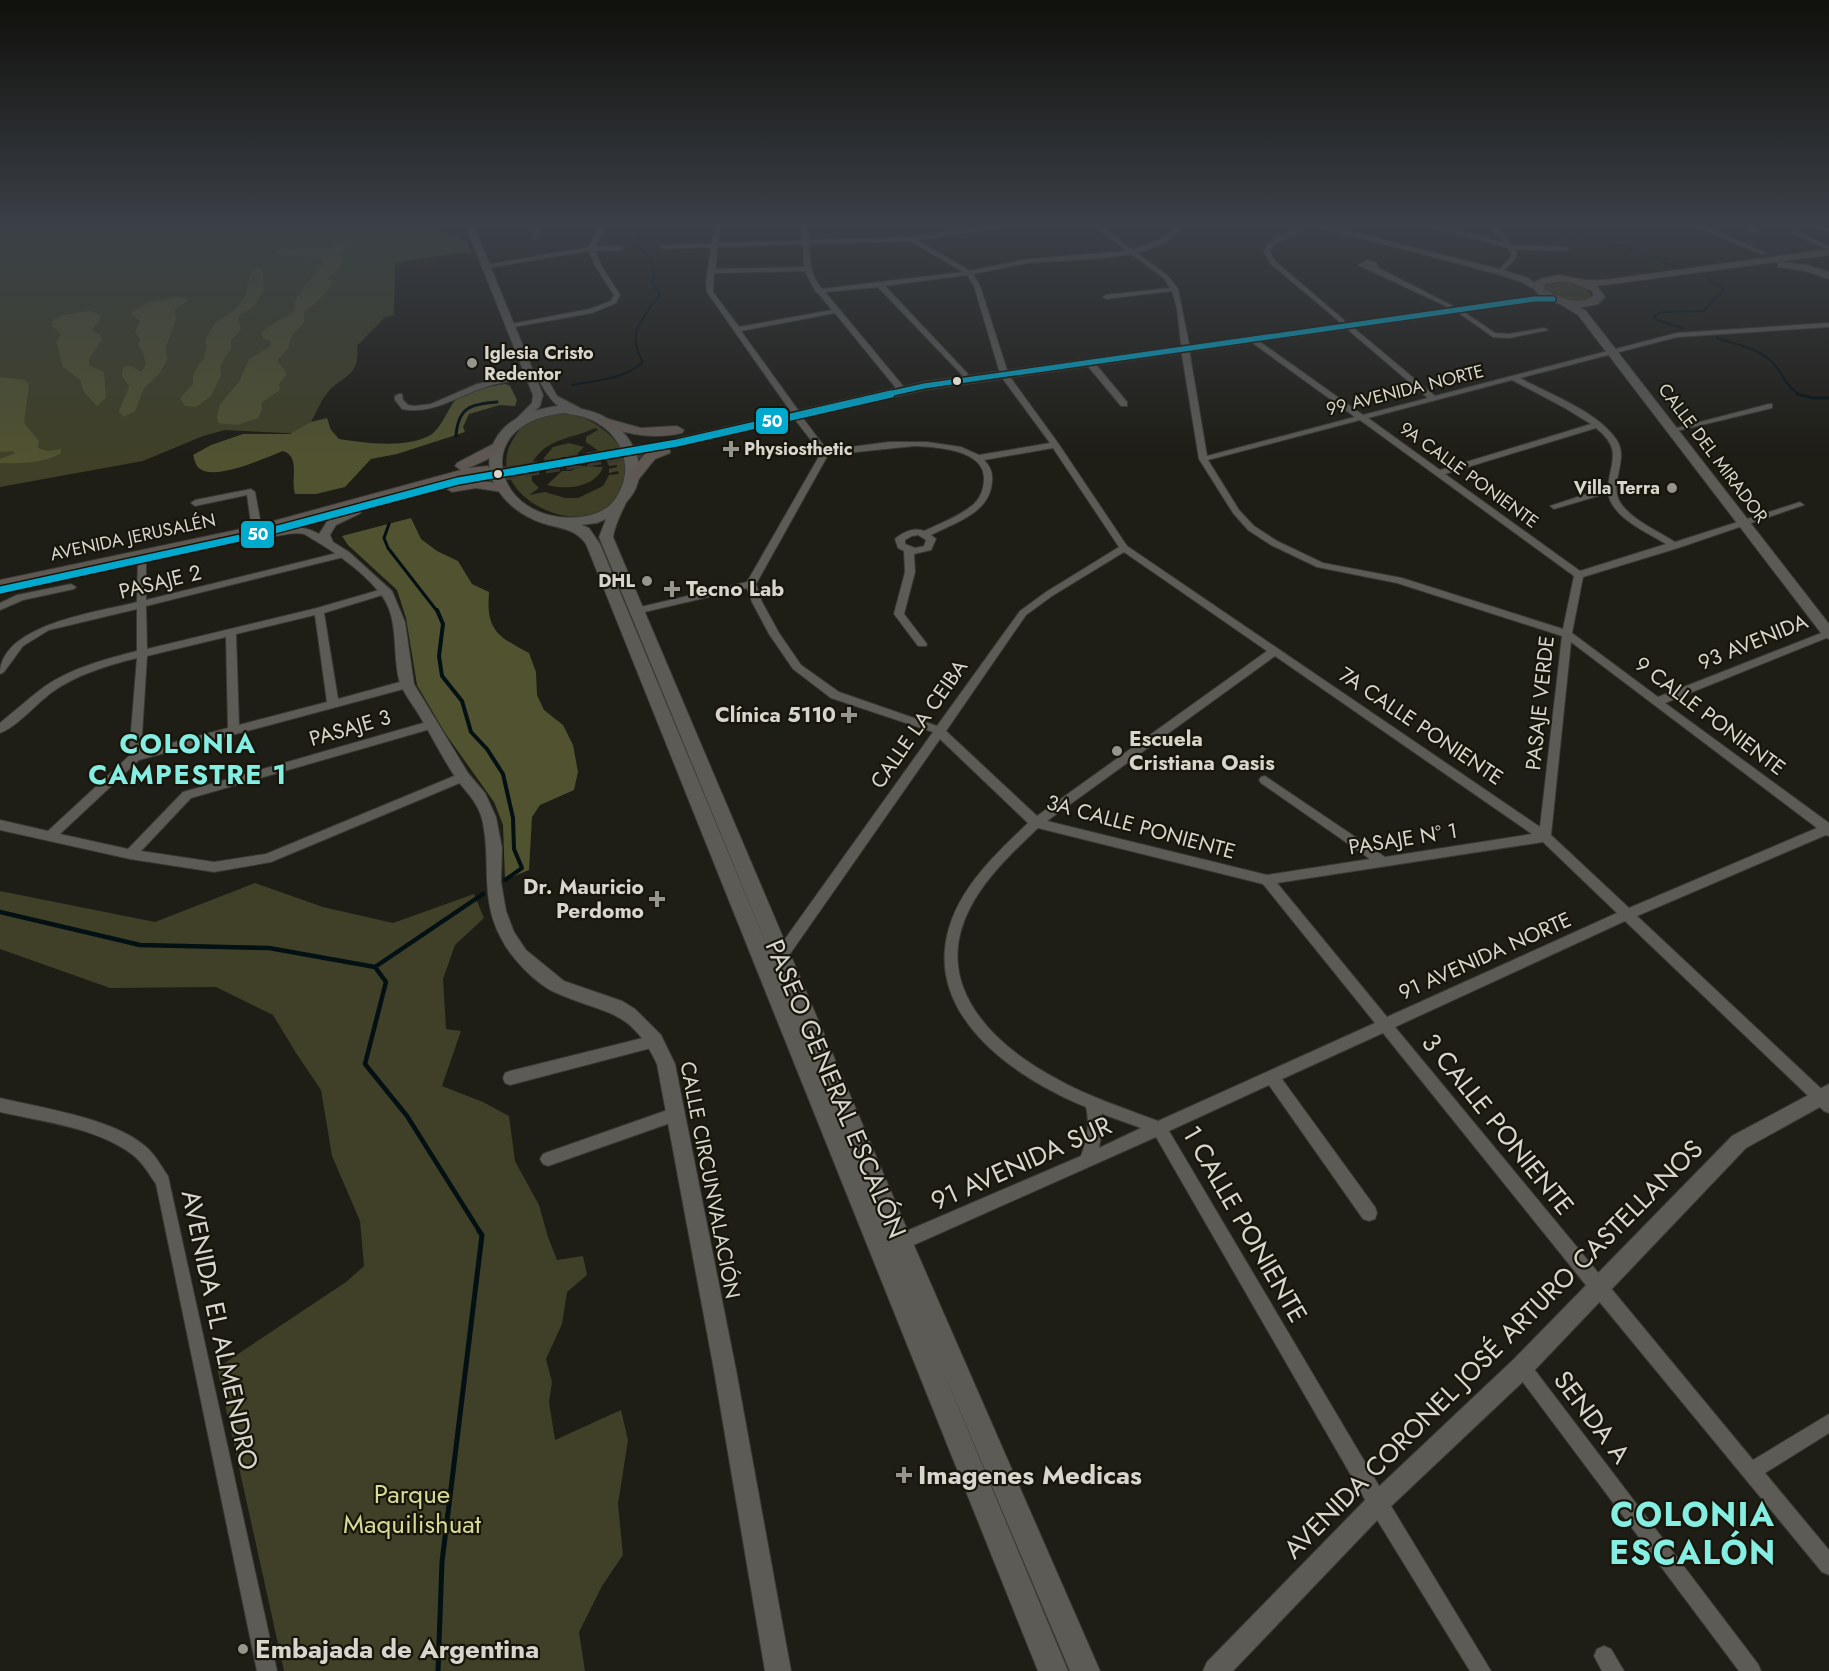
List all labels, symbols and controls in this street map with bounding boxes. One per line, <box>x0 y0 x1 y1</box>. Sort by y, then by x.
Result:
place label: Iglesia Cristo Redentor <box>484 340 594 387</box>
marker: Iglesia Cristo Redentor <box>465 356 479 370</box>
street label: 99 AVENIDA NORTE <box>1323 358 1487 422</box>
unlabelled marker <box>951 375 963 387</box>
street label: CALLE DEL MIRADOR <box>1652 378 1774 528</box>
line badge: 50 <box>755 407 789 435</box>
text: 50 <box>762 410 782 433</box>
street label: 9A CALLE PONIENTE <box>1394 416 1544 534</box>
place label: Physiosthetic <box>744 436 853 462</box>
marker: Physiosthetic <box>722 440 740 458</box>
unlabelled marker <box>492 468 504 480</box>
place label: Villa Terra <box>1573 475 1660 501</box>
marker: Villa Terra <box>1665 481 1679 495</box>
street label: AVENIDA JERUSALÉN <box>48 507 218 567</box>
line badge: 50 <box>240 520 275 549</box>
text: 50 <box>248 523 268 546</box>
street label: PASAJE 2 <box>116 557 204 607</box>
place label: DHL <box>598 568 635 594</box>
marker: DHL <box>640 574 654 588</box>
place label: Tecno Lab <box>686 574 784 604</box>
marker: Tecno Lab <box>663 580 681 598</box>
street label: 93 AVENIDA <box>1694 606 1813 678</box>
street label: PASAJE VERDE <box>1518 634 1562 772</box>
street label: 9 CALLE PONIENTE <box>1628 649 1792 783</box>
street label: CALLE LA CEIBA <box>863 653 975 795</box>
street label: 7A CALLE PONIENTE <box>1333 660 1509 792</box>
place label: Clínica 5110 <box>715 700 836 730</box>
street label: PASAJE 3 <box>306 702 394 754</box>
marker: Clínica 5110 <box>840 706 858 724</box>
district label: COLONIA CAMPESTRE 1 <box>88 724 288 794</box>
place label: Escuela Cristiana Oasis <box>1129 724 1275 778</box>
marker: Escuela Cristiana Oasis <box>1110 744 1124 758</box>
street label: 3A CALLE PONIENTE <box>1043 787 1239 867</box>
street label: PASAJE N° 1 <box>1346 816 1460 862</box>
place label: Dr. Mauricio Perdomo <box>523 872 644 926</box>
marker: Dr. Mauricio Perdomo <box>648 890 666 908</box>
street label: 91 AVENIDA NORTE <box>1394 904 1576 1008</box>
street label: PASEO GENERAL ESCALÓN <box>756 934 916 1244</box>
street label: 3 CALLE PONIENTE <box>1413 1025 1583 1223</box>
street label: CALLE CIRCUNVALACIÓN <box>672 1059 748 1301</box>
street label: 91 AVENIDA SUR <box>925 1106 1118 1220</box>
street label: 1 CALLE PONIENTE <box>1173 1118 1317 1330</box>
street label: AVENIDA CORONEL JOSÉ ARTURO CASTELLANOS <box>1275 1131 1711 1567</box>
street label: AVENIDA EL ALMENDRO <box>172 1186 268 1474</box>
street label: SENDA A <box>1544 1363 1640 1472</box>
place label: Imagenes Medicas <box>918 1456 1142 1494</box>
marker: Imagenes Medicas <box>895 1466 913 1484</box>
park label: Parque Maquilishuat <box>343 1475 482 1543</box>
district label: COLONIA ESCALÓN <box>1609 1491 1777 1576</box>
place label: Embajada de Argentina <box>255 1630 539 1668</box>
marker: Embajada de Argentina <box>236 1642 250 1656</box>

